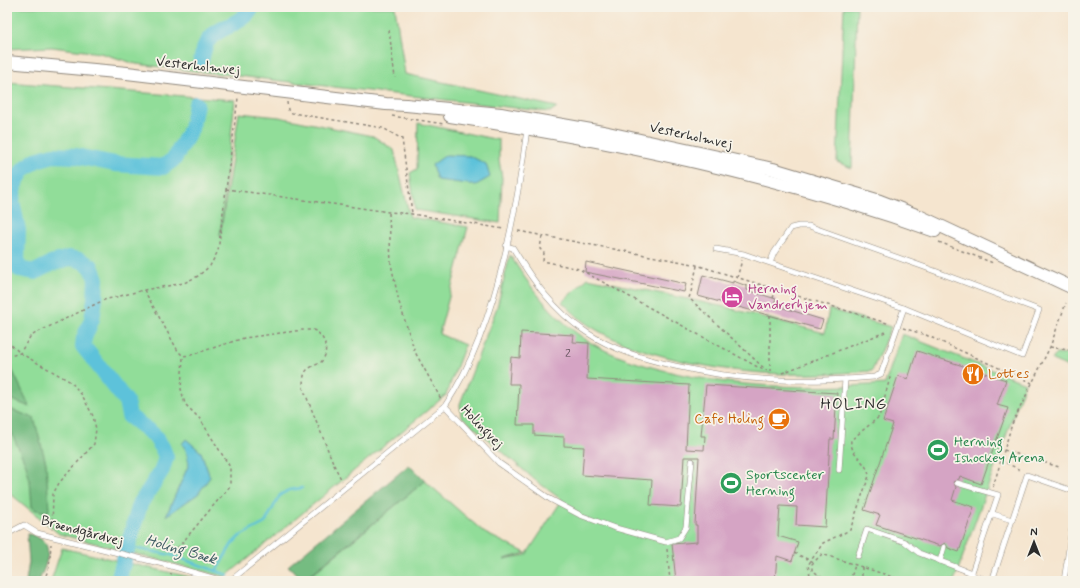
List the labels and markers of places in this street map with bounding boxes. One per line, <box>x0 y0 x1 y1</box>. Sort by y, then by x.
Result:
place label: Herning Vandrerhjem <box>748 280 828 314</box>
hotel icon: Herning Vandrerhjem <box>719 284 745 310</box>
restaurant icon: Lottes <box>960 361 986 387</box>
place label: Lottes <box>988 365 1029 383</box>
cafe icon: Cafe Holing <box>766 406 792 432</box>
place label: Cafe Holing <box>694 410 764 430</box>
place label: Herning Ishockey Arena <box>954 433 1045 467</box>
sports icon: Herning Ishockey Arena <box>925 437 951 463</box>
place label: Sportscenter Herning <box>746 466 825 502</box>
sports icon: Sportscenter Herning <box>718 470 744 496</box>

